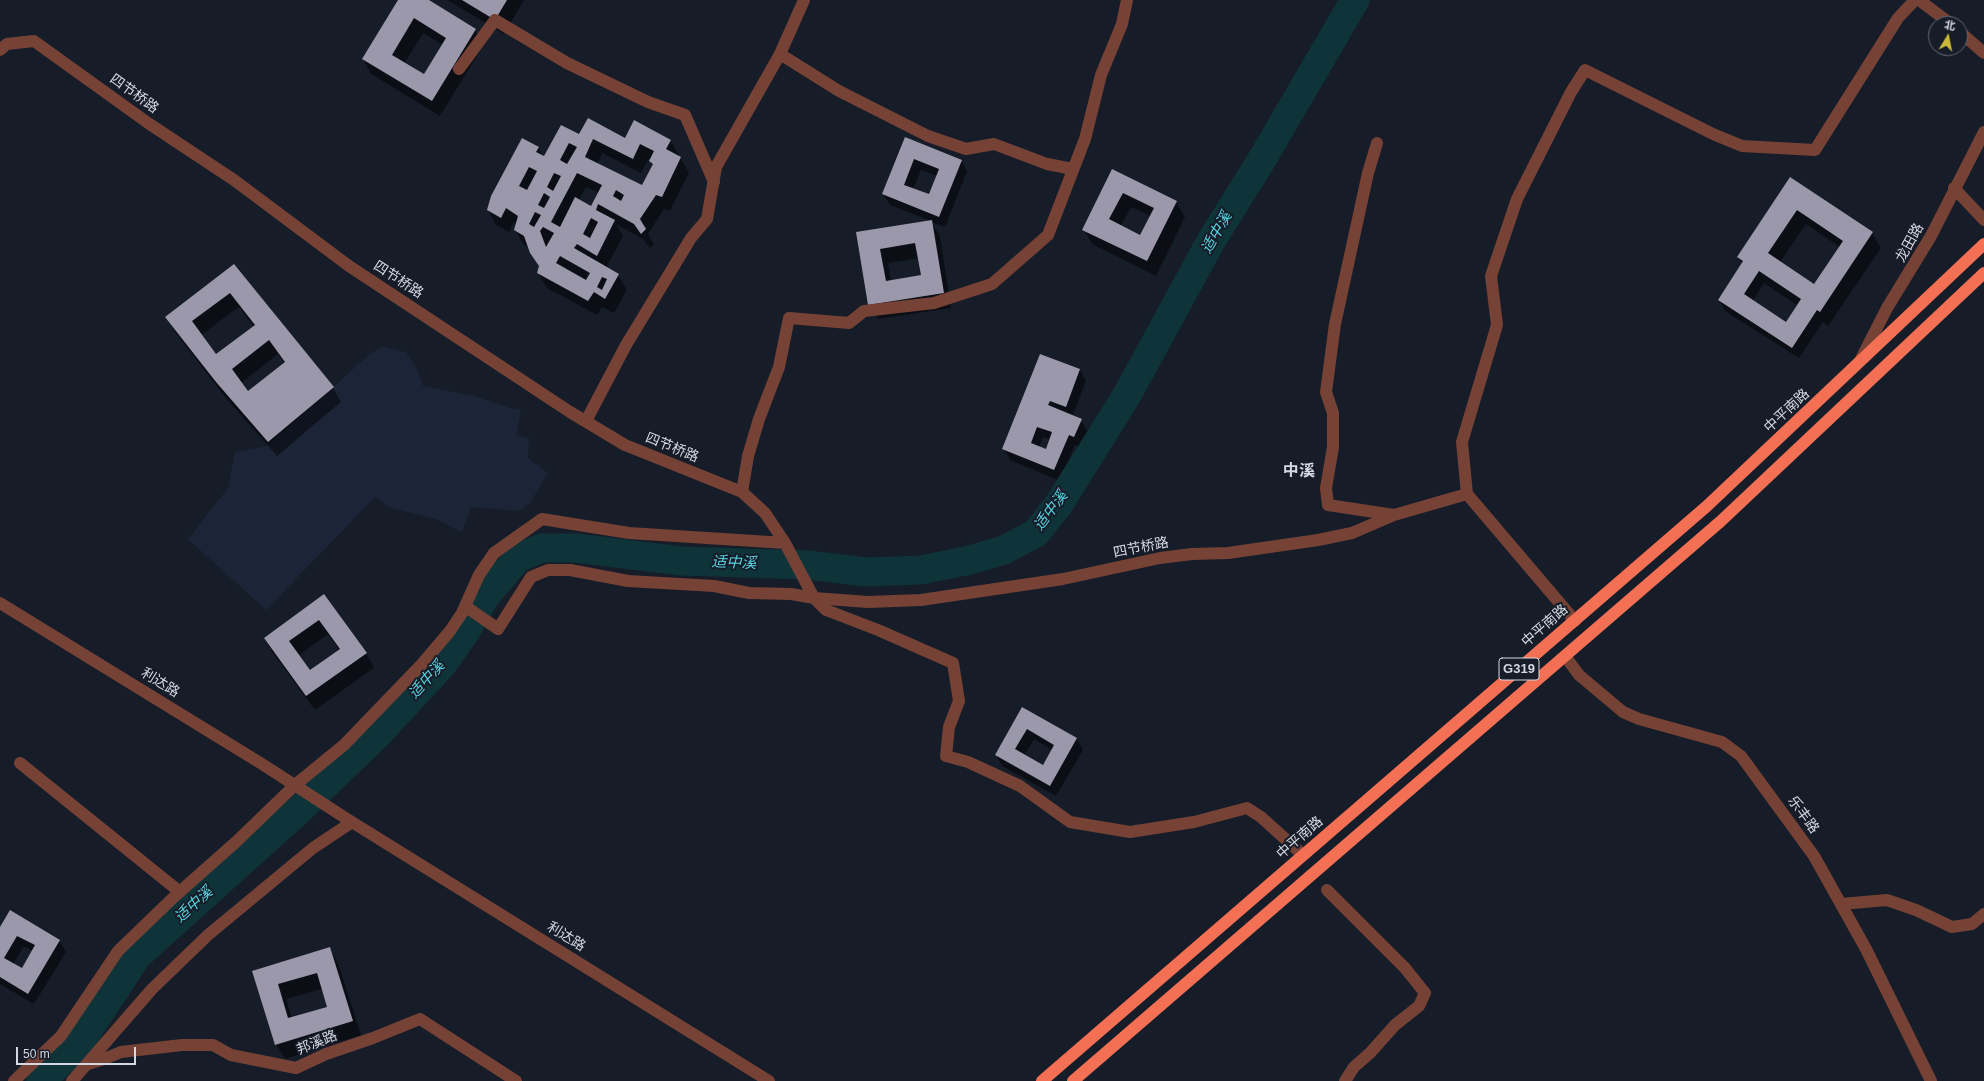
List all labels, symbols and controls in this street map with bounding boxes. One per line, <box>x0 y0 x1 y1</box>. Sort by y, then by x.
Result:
north arrow <box>1928 16 1968 56</box>
text: 北 <box>1943 18 1956 32</box>
street label: 四节桥路 <box>106 71 162 117</box>
water label: 适中溪 <box>1198 209 1236 257</box>
street label: 龙田路 <box>1892 221 1928 265</box>
street label: 四节桥路 <box>370 258 426 302</box>
street label: 中平南路 <box>1761 386 1813 436</box>
street label: 四节桥路 <box>643 430 701 466</box>
district label: 中溪 <box>1283 462 1315 482</box>
water label: 适中溪 <box>1030 488 1072 534</box>
street label: 四节桥路 <box>1112 534 1170 562</box>
water label: 适中溪 <box>711 553 757 573</box>
street label: 中平南路 <box>1518 601 1572 651</box>
water label: 适中溪 <box>405 657 449 703</box>
road number: G319 <box>1499 658 1539 680</box>
street label: 利达路 <box>138 665 182 701</box>
street label: 乐丰路 <box>1784 793 1822 837</box>
street label: 中平南路 <box>1273 813 1327 863</box>
water label: 适中溪 <box>171 883 217 927</box>
street label: 利达路 <box>544 919 588 955</box>
street label: 邦溪路 <box>294 1027 340 1059</box>
scale bar <box>18 1039 138 1065</box>
text: 50 m <box>23 1047 50 1061</box>

